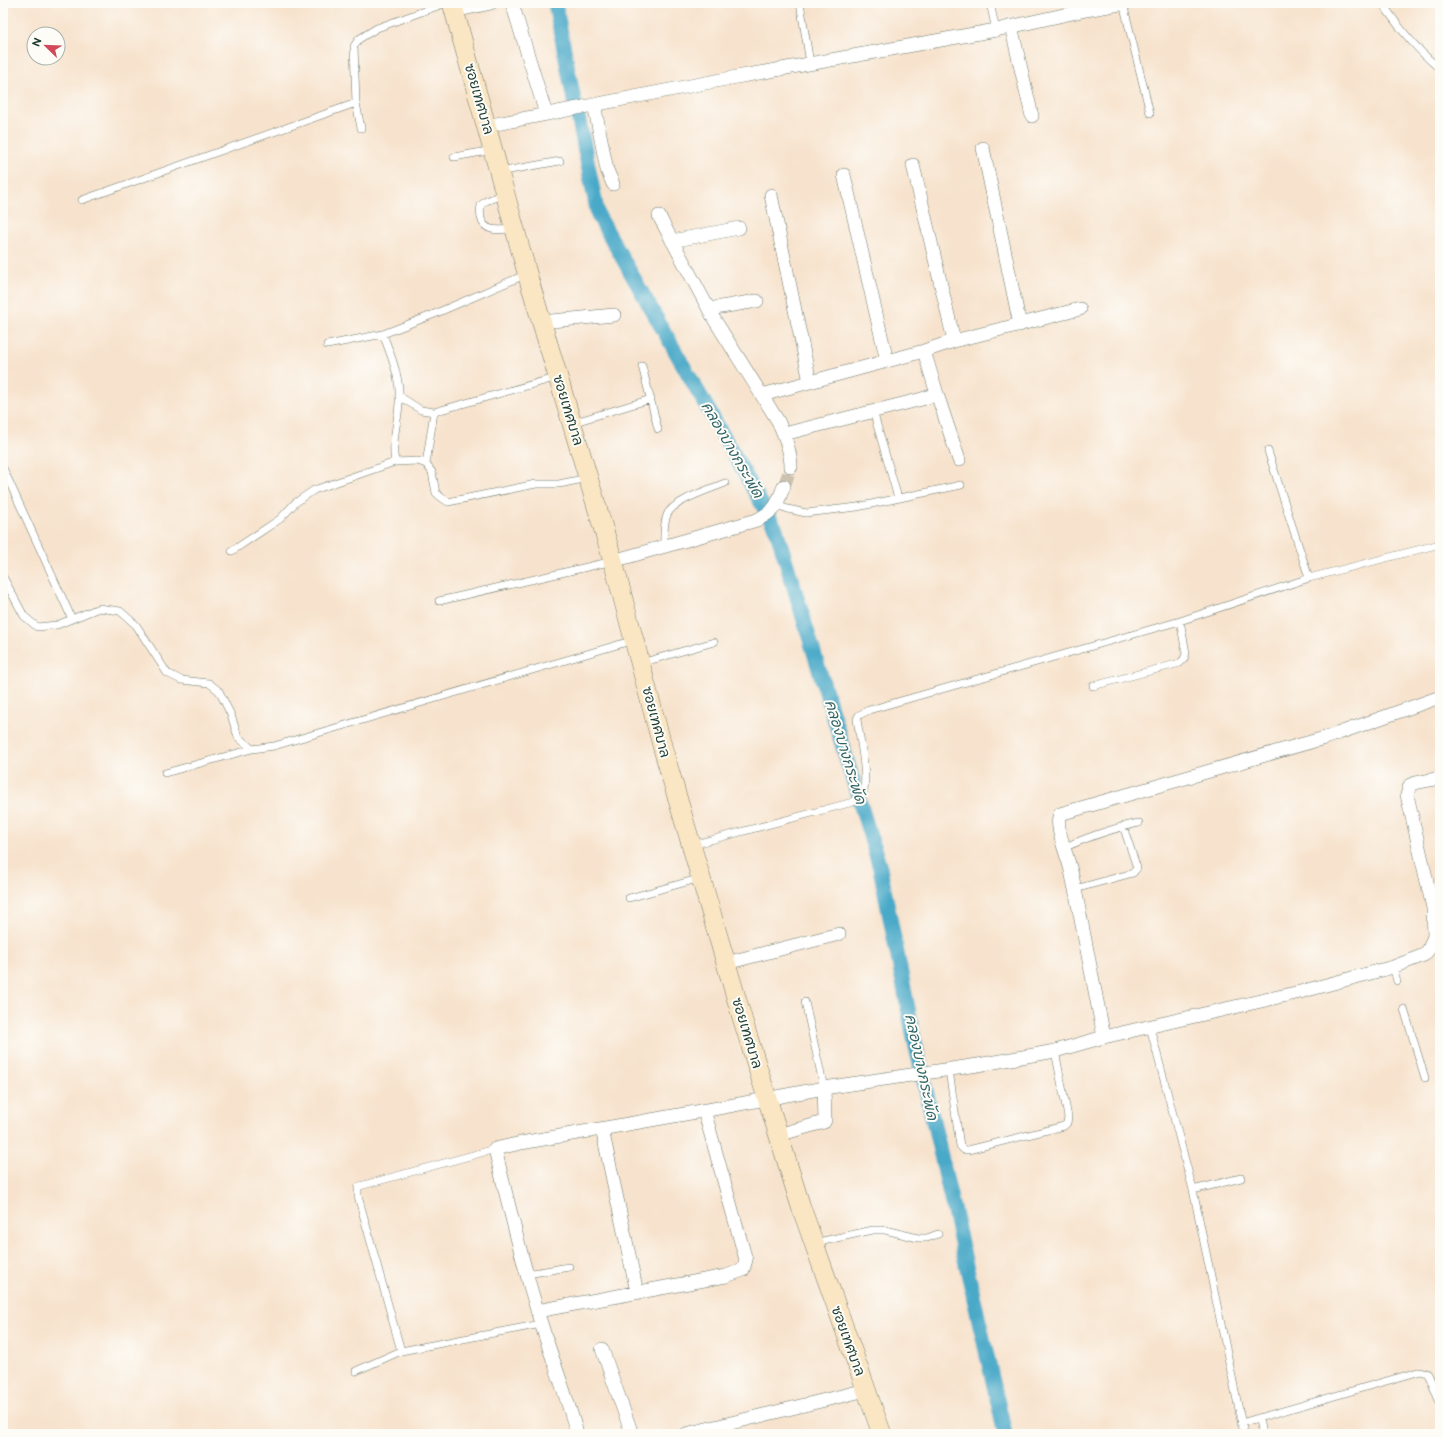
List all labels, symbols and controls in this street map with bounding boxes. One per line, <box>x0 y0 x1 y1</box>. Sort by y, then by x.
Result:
north arrow <box>26 26 66 66</box>
text: N <box>30 36 45 49</box>
street label: ซอยเทศบาล <box>461 62 497 136</box>
street label: ซอยเทศบาล <box>549 373 587 447</box>
water label: คลองบางกระพัด <box>697 398 768 502</box>
street label: ซอยเทศบาล <box>638 685 674 759</box>
water label: คลองบางกระพัด <box>820 698 870 807</box>
street label: ซอยเทศบาล <box>728 996 766 1070</box>
water label: คลองบางกระพัด <box>900 1012 942 1122</box>
street label: ซอยเทศบาล <box>828 1304 868 1378</box>

